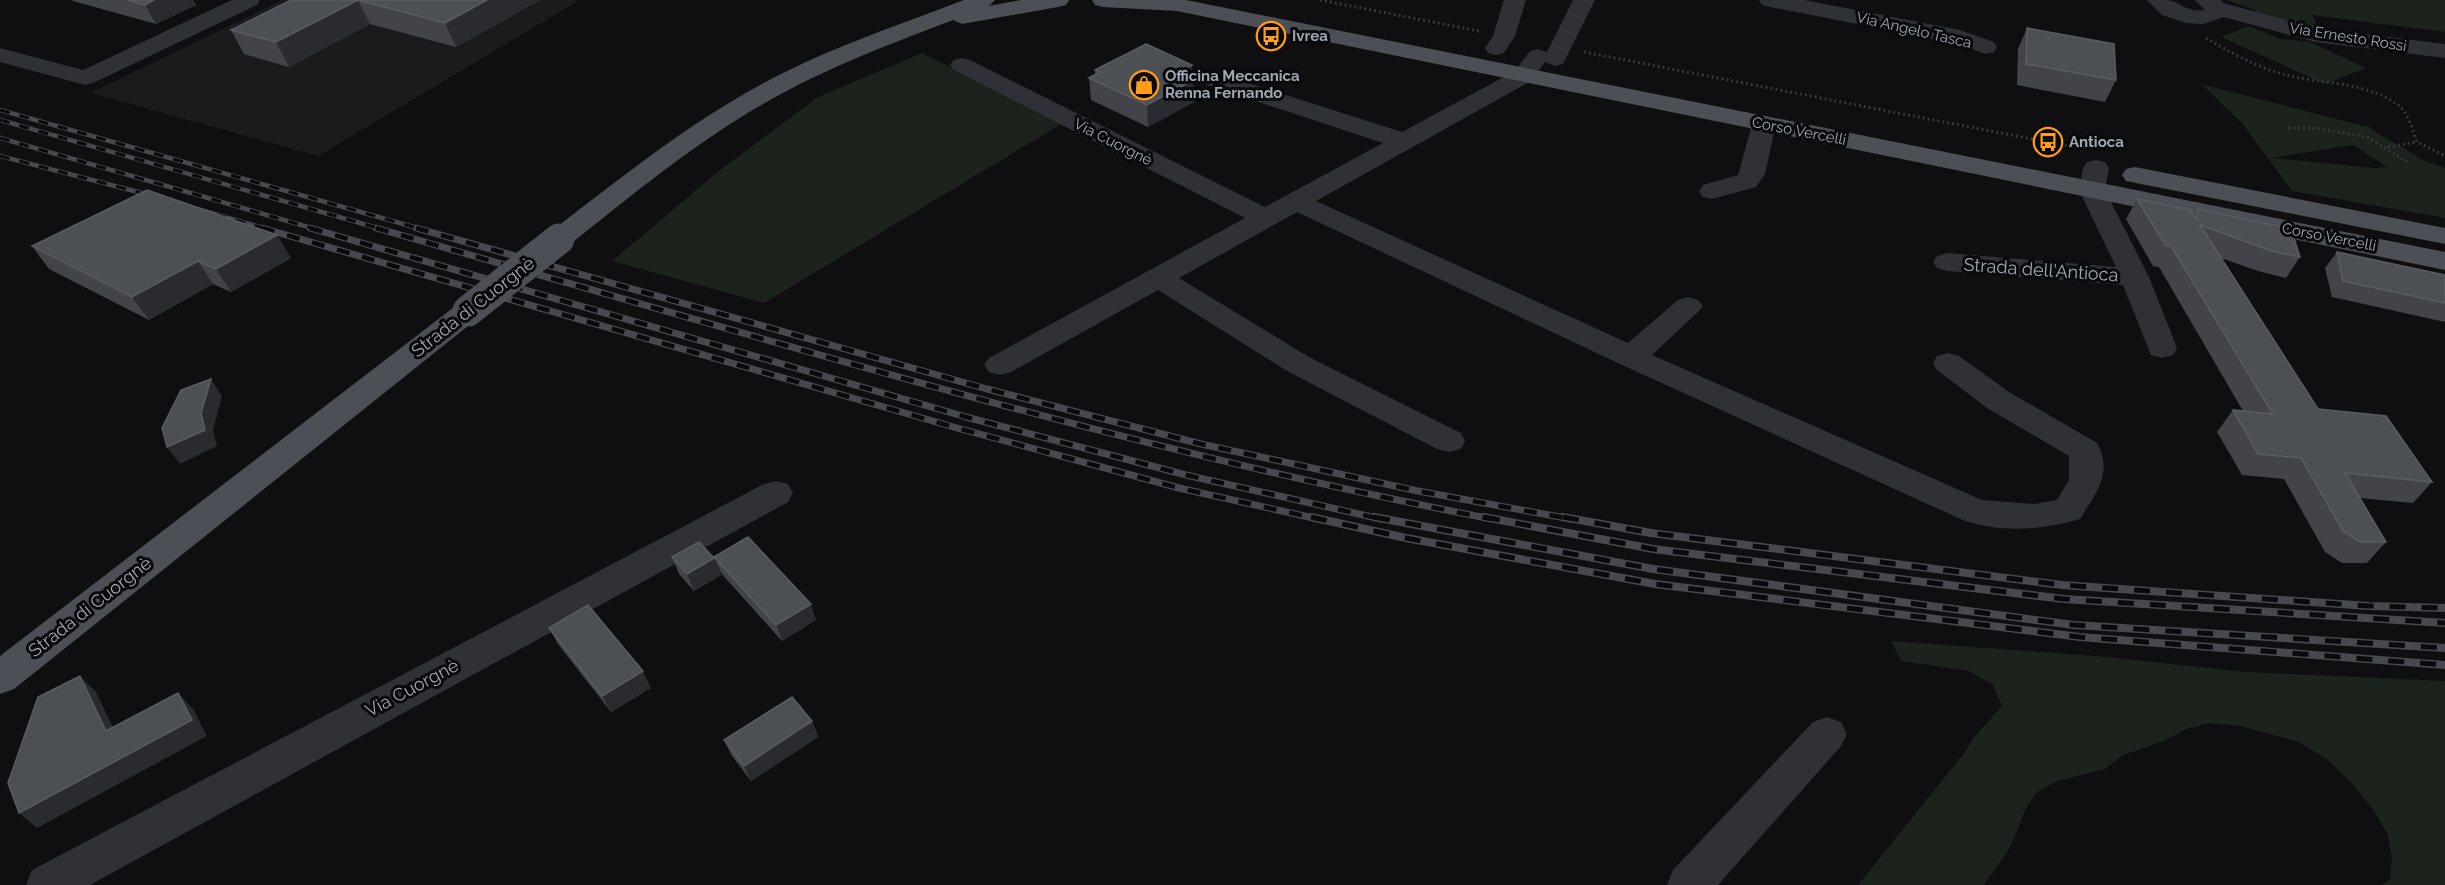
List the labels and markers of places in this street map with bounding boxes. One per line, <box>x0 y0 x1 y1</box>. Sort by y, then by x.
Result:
bus stop icon: Ivrea <box>1255 20 1287 52</box>
place label: Ivrea <box>1292 27 1328 45</box>
place label: Officina Meccanica Renna Fernando <box>1165 67 1300 102</box>
shop icon: Officina Meccanica Renna Fernando <box>1128 69 1160 101</box>
bus stop icon: Antioca <box>2032 126 2064 158</box>
place label: Antioca <box>2069 133 2124 151</box>

